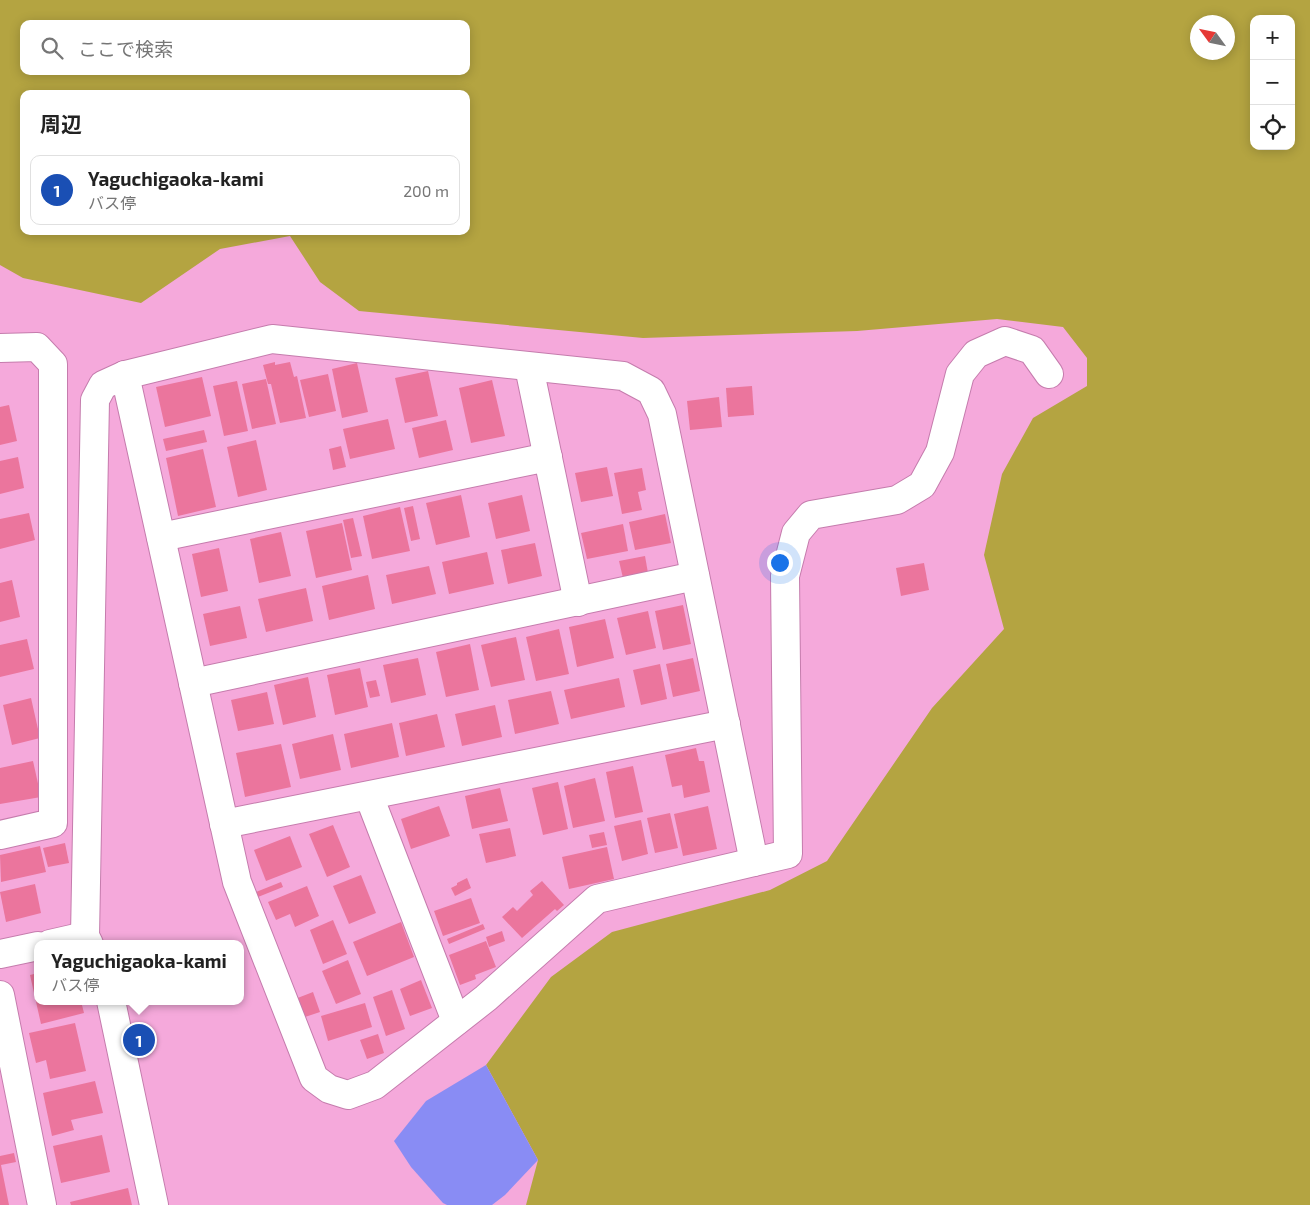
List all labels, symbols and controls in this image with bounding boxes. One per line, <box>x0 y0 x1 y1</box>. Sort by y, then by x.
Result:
north arrow <box>1190 15 1235 60</box>
map controls <box>1250 15 1295 150</box>
button: + <box>1250 15 1295 60</box>
search box <box>20 20 470 75</box>
icon: search <box>38 34 66 62</box>
text: ここで検索 <box>78 37 173 60</box>
button: − <box>1250 60 1295 105</box>
button: locate <box>1250 105 1295 150</box>
text: 周辺 <box>40 111 82 136</box>
text: Yaguchigaoka-kami <box>88 167 264 190</box>
text: 1 <box>54 181 60 200</box>
text: 200 m <box>403 181 449 200</box>
text: バス停 <box>88 193 136 212</box>
your location <box>767 550 793 576</box>
popup <box>34 940 244 1005</box>
text: Yaguchigaoka-kami <box>51 949 227 972</box>
text: バス停 <box>51 975 99 994</box>
pin: 1 <box>123 1021 155 1059</box>

